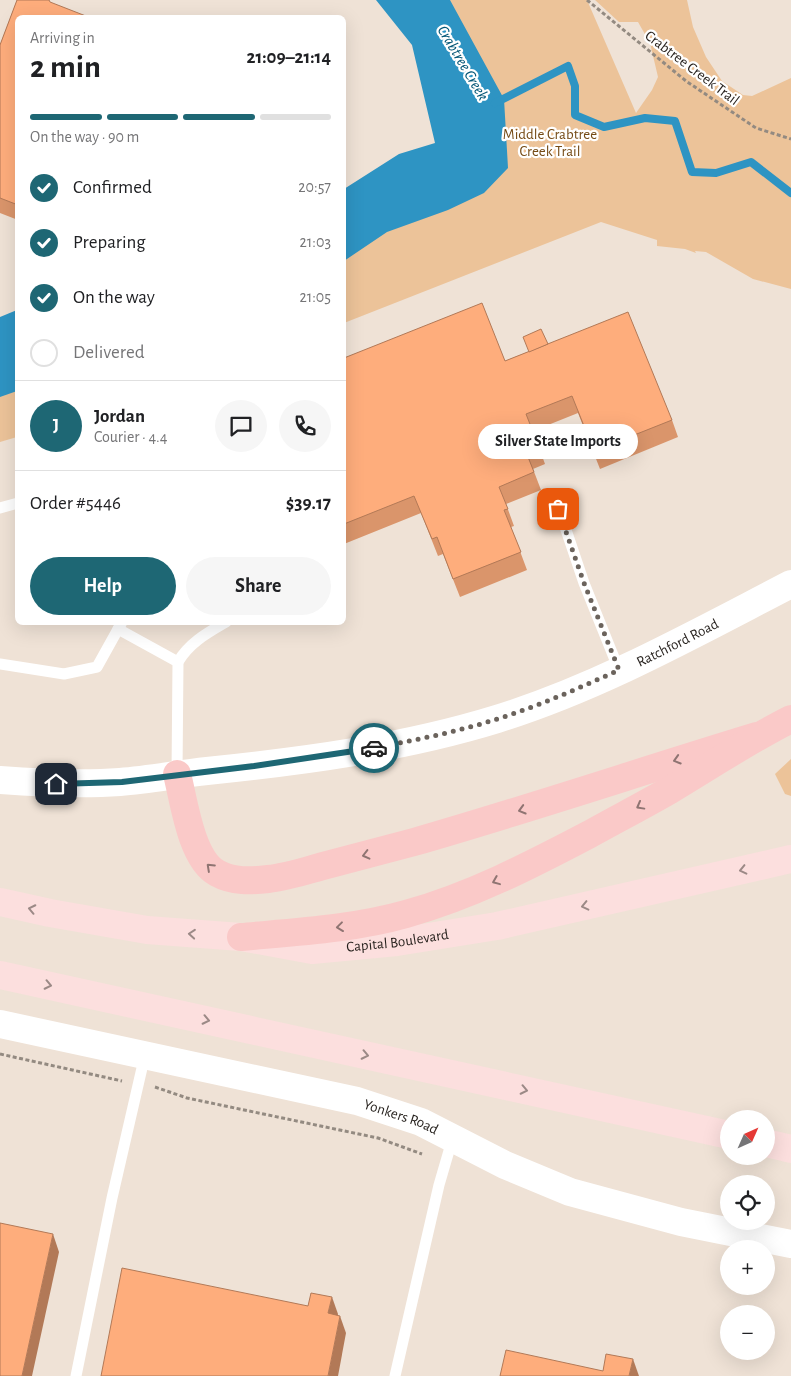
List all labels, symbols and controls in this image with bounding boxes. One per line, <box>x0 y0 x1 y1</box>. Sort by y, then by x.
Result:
water label: Crabtree Creek <box>434 23 492 103</box>
street label: Crabtree Creek Trail <box>642 28 742 108</box>
text: Arriving in <box>30 30 95 46</box>
text: 21:09–21:14 <box>246 48 331 67</box>
text: 2 min <box>30 51 101 83</box>
park label: Middle Crabtree Creek Trail <box>503 127 597 159</box>
text: On the way · 90 m <box>30 129 139 145</box>
icon: check <box>30 174 58 202</box>
text: Confirmed <box>73 178 152 197</box>
text: 20:57 <box>298 179 331 195</box>
icon: check <box>30 229 58 257</box>
text: Preparing <box>73 233 146 252</box>
text: 21:03 <box>300 234 331 250</box>
icon: check <box>30 284 58 312</box>
text: On the way <box>73 288 155 307</box>
text: 21:05 <box>299 289 331 305</box>
text: Delivered <box>73 343 145 362</box>
button: chat <box>215 400 267 452</box>
button: phone <box>279 400 331 452</box>
text: Jordan <box>94 407 145 426</box>
text: J <box>53 416 59 435</box>
callout: Silver State Imports <box>478 424 638 459</box>
text: Courier · 4.4 <box>94 429 167 445</box>
text: Silver State Imports <box>495 433 621 449</box>
pin <box>537 488 579 530</box>
text: Order #5446 <box>30 494 121 513</box>
text: $39.17 <box>286 494 331 513</box>
icon: bag <box>544 495 572 523</box>
button: Help <box>30 557 176 615</box>
button: Share <box>186 557 331 615</box>
street label: Ratchford Road <box>634 616 721 669</box>
courier <box>349 723 399 773</box>
icon: car <box>360 734 388 762</box>
one-way arrow <box>673 755 681 765</box>
pin <box>35 763 77 805</box>
icon: home <box>42 770 70 798</box>
one-way arrow <box>636 800 645 810</box>
one-way arrow <box>518 805 527 815</box>
one-way arrow <box>361 849 370 860</box>
one-way arrow <box>207 864 216 873</box>
one-way arrow <box>739 864 748 875</box>
one-way arrow <box>492 874 501 885</box>
one-way arrow <box>581 900 590 911</box>
one-way arrow <box>28 904 36 915</box>
one-way arrow <box>336 921 345 931</box>
street label: Capital Boulevard <box>346 926 450 954</box>
one-way arrow <box>188 929 196 940</box>
one-way arrow <box>43 979 52 990</box>
one-way arrow <box>202 1014 211 1025</box>
one-way arrow <box>361 1049 369 1060</box>
one-way arrow <box>519 1084 528 1095</box>
street label: Yonkers Road <box>362 1096 441 1137</box>
north arrow <box>720 1110 775 1165</box>
map controls <box>720 1110 775 1360</box>
button: locate <box>720 1175 775 1230</box>
button: + <box>720 1240 775 1295</box>
button: − <box>720 1305 775 1360</box>

